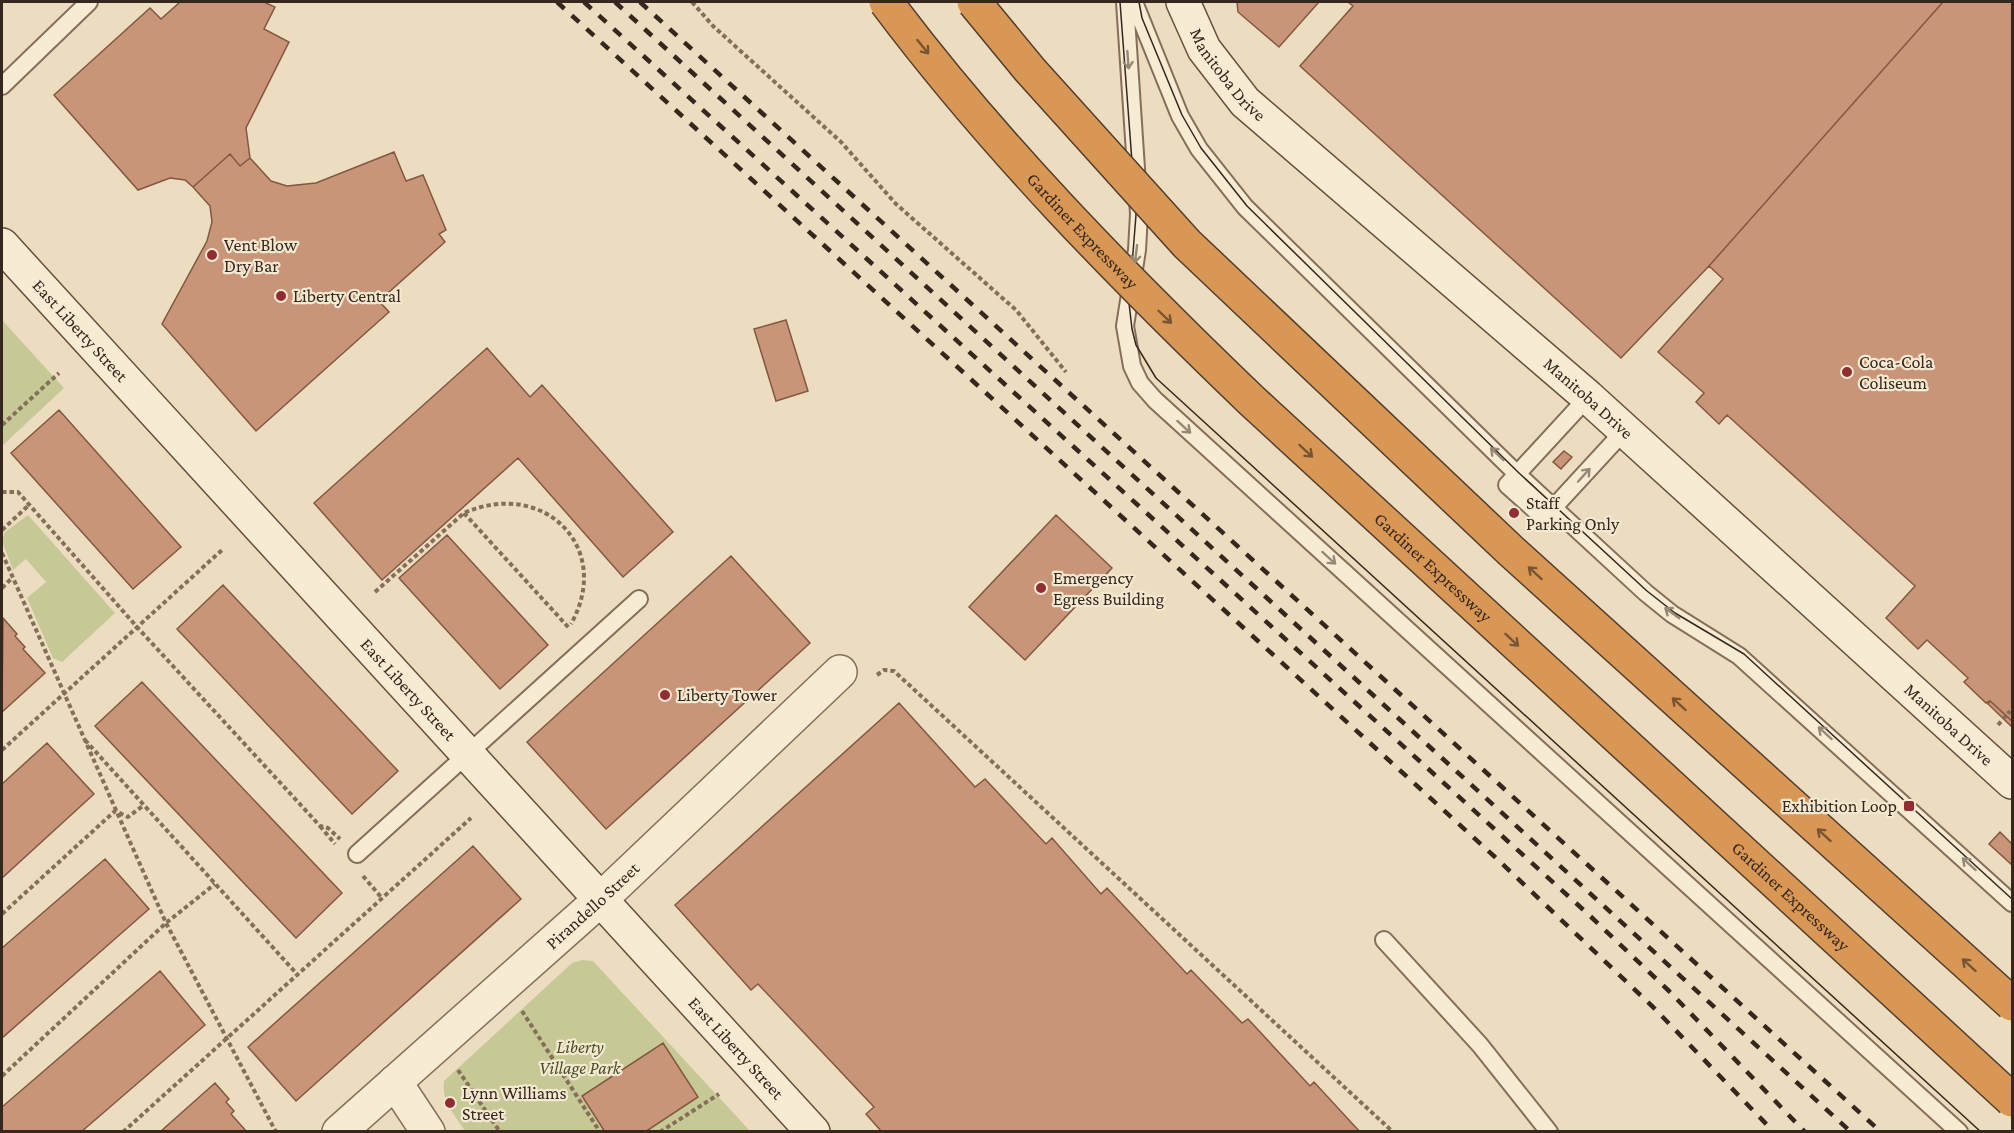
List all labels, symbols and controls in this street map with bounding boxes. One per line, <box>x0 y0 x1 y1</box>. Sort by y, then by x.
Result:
street label: Manitoba Drive <box>1186 25 1270 125</box>
one-way arrow <box>916 39 929 55</box>
one-way arrow <box>1123 49 1134 69</box>
street label: Gardiner Expressway <box>1023 169 1143 294</box>
place label: Vent Blow Dry Bar <box>224 235 298 276</box>
one-way arrow <box>1131 244 1142 264</box>
marker: Vent Blow Dry Bar <box>205 248 219 262</box>
street label: East Liberty Street <box>29 275 133 387</box>
place label: Liberty Central <box>293 286 401 306</box>
marker: Liberty Central <box>274 289 288 303</box>
one-way arrow <box>1157 310 1172 324</box>
place label: Coca-Cola Coliseum <box>1859 352 1933 393</box>
street label: Manitoba Drive <box>1540 353 1637 443</box>
marker: Coca-Cola Coliseum <box>1840 365 1854 379</box>
one-way arrow <box>1177 420 1192 434</box>
one-way arrow <box>1299 444 1314 458</box>
one-way arrow <box>1489 446 1504 461</box>
one-way arrow <box>1577 468 1591 483</box>
place label: Staff Parking Only <box>1526 493 1620 534</box>
marker: Staff Parking Only <box>1507 506 1521 520</box>
street label: Gardiner Expressway <box>1370 509 1496 627</box>
one-way arrow <box>1321 551 1336 565</box>
one-way arrow <box>1528 566 1543 580</box>
place label: Emergency Egress Building <box>1053 568 1164 609</box>
marker: Emergency Egress Building <box>1034 581 1048 595</box>
one-way arrow <box>1664 607 1680 619</box>
one-way arrow <box>1504 633 1519 647</box>
street label: East Liberty Street <box>356 634 461 745</box>
street label: Manitoba Drive <box>1900 679 1997 770</box>
place label: Liberty Tower <box>677 685 778 705</box>
marker: Liberty Tower <box>658 688 672 702</box>
one-way arrow <box>1672 697 1687 711</box>
one-way arrow <box>1818 726 1833 740</box>
place label: Exhibition Loop <box>1782 796 1897 816</box>
marker: Exhibition Loop <box>1902 799 1916 813</box>
one-way arrow <box>1817 828 1832 842</box>
street label: Gardiner Expressway <box>1728 838 1854 956</box>
street label: Pirandello Street <box>542 857 644 953</box>
one-way arrow <box>1962 857 1977 871</box>
one-way arrow <box>1962 958 1977 972</box>
street label: East Liberty Street <box>684 993 789 1104</box>
park label: Liberty Village Park <box>539 1037 622 1078</box>
place label: Lynn Williams Street <box>462 1083 567 1124</box>
marker: Lynn Williams Street <box>443 1096 457 1110</box>

